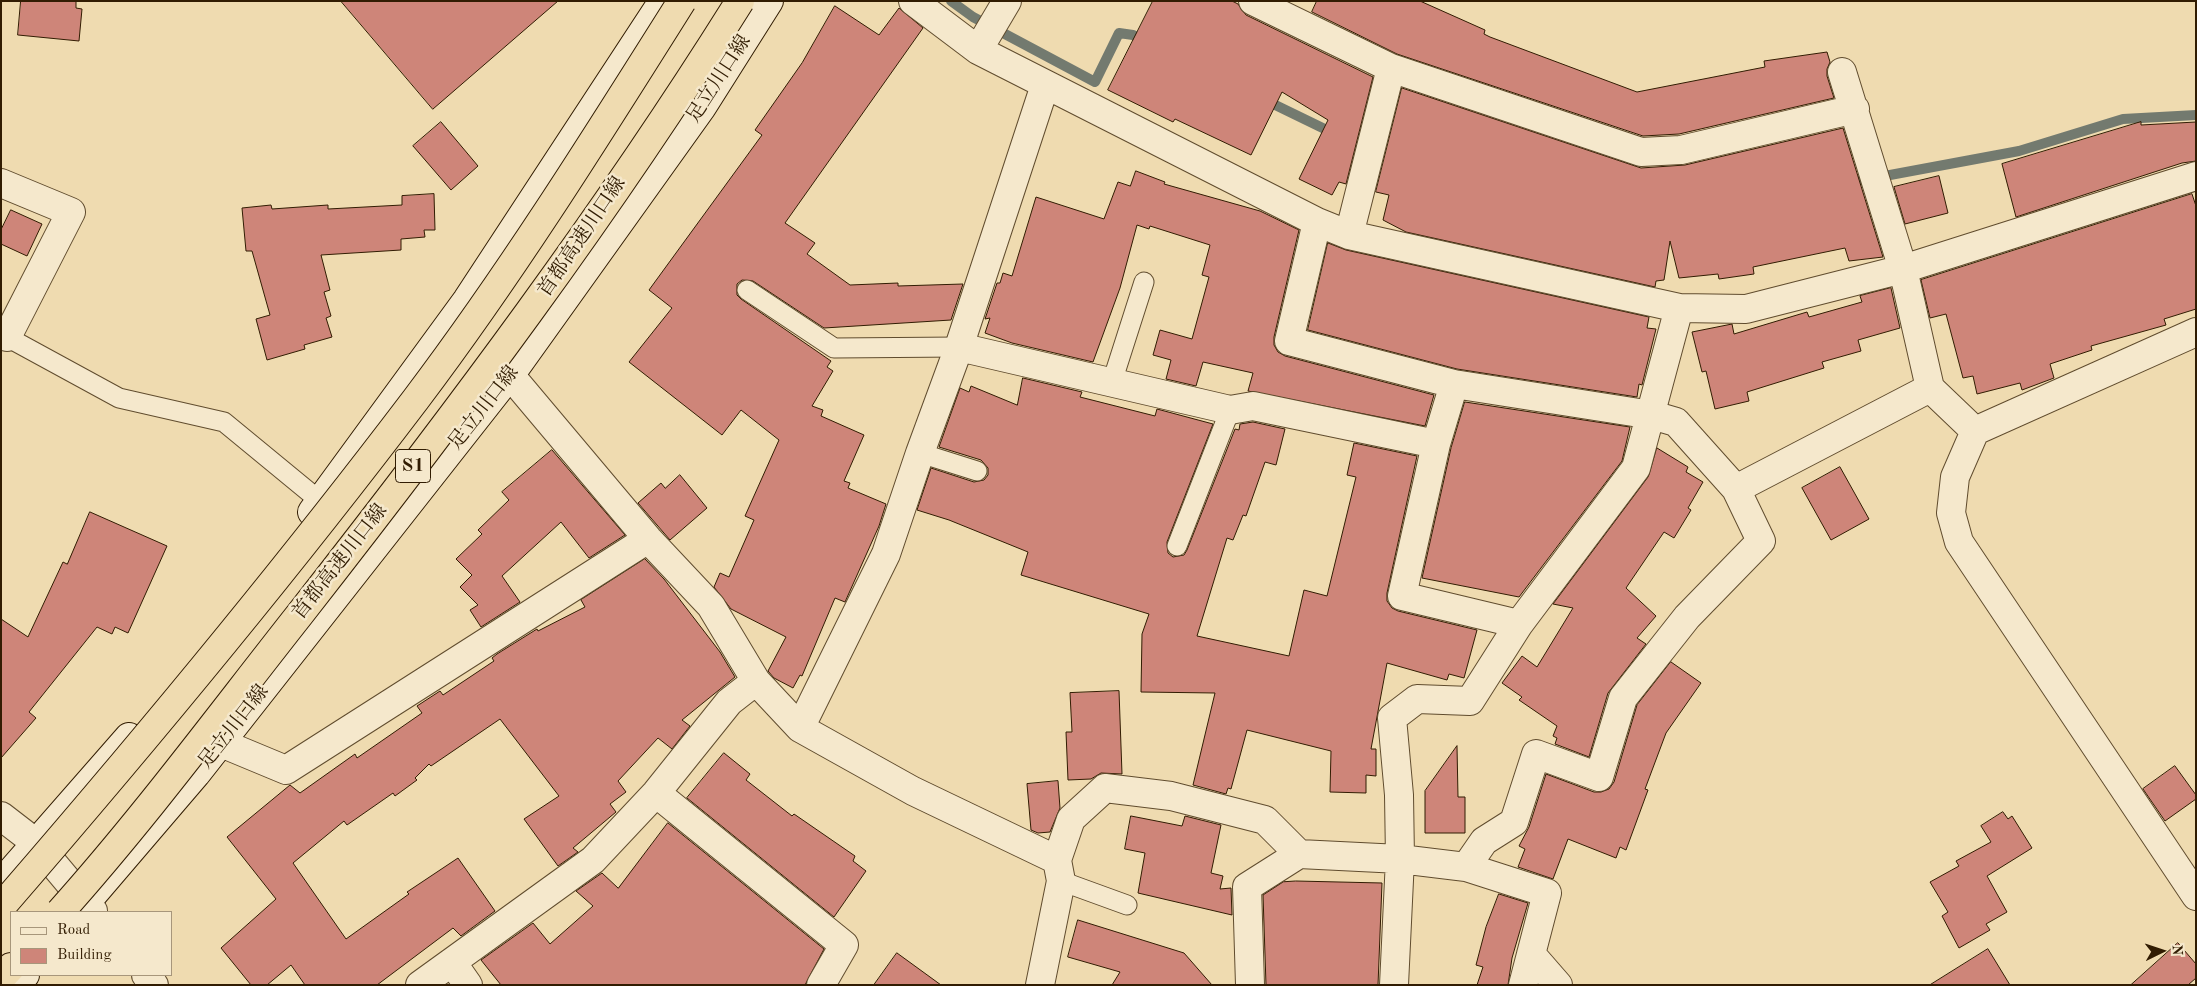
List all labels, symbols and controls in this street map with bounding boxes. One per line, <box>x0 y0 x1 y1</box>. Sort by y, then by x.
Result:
street label: 足立川口線 <box>682 31 756 127</box>
street label: 首都高速川口線 <box>533 172 631 302</box>
street label: 足立川口線 <box>444 361 524 455</box>
road number: S1 <box>396 450 430 482</box>
street label: 首都高速川口線 <box>287 499 393 625</box>
street label: 足立川口線 <box>194 680 274 774</box>
legend <box>10 911 172 976</box>
text: Road <box>57 923 90 938</box>
north arrow <box>2137 926 2187 976</box>
text: N <box>2170 944 2184 956</box>
text: Building <box>57 948 112 963</box>

